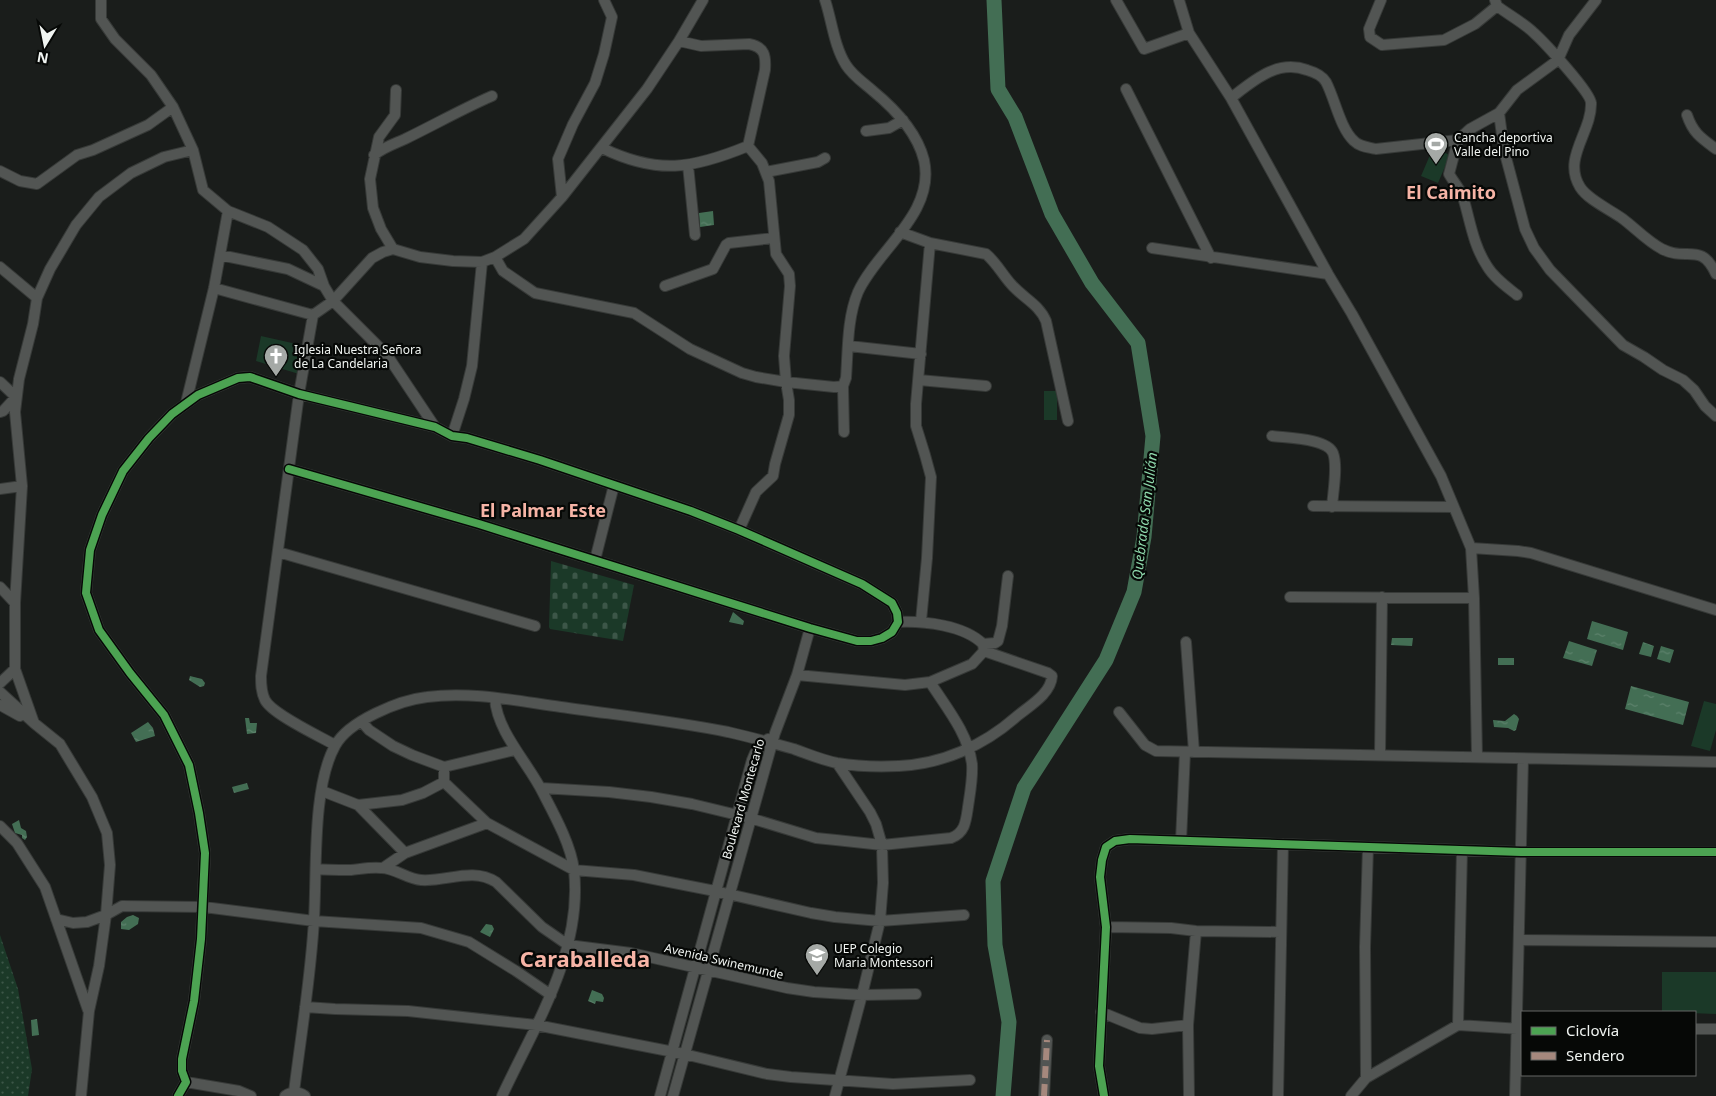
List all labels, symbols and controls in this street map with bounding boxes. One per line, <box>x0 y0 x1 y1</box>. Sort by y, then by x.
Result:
north arrow <box>20 20 70 70</box>
text: N <box>35 48 50 69</box>
place label: Cancha deportiva Valle del Pino <box>1454 129 1553 160</box>
sports icon: Cancha deportiva Valle del Pino <box>1423 131 1449 165</box>
district label: El Caimito <box>1406 180 1496 204</box>
place label: Iglesia Nuestra Señora de La Candelaria <box>294 341 421 372</box>
church icon: Iglesia Nuestra Señora de La Candelaria <box>263 343 289 377</box>
water label: Quebrada San Julián <box>1127 451 1161 581</box>
district label: El Palmar Este <box>480 498 606 522</box>
street label: Boulevard Montecarlo <box>718 737 768 861</box>
street label: Avenida Swinemunde <box>663 939 785 983</box>
place label: UEP Colegio Maria Montessori <box>834 940 933 971</box>
school or university icon: UEP Colegio Maria Montessori <box>804 942 830 976</box>
district label: Caraballeda <box>520 943 650 973</box>
legend <box>1521 1011 1696 1076</box>
text: Ciclovía <box>1566 1020 1619 1040</box>
text: Sendero <box>1566 1045 1625 1065</box>

